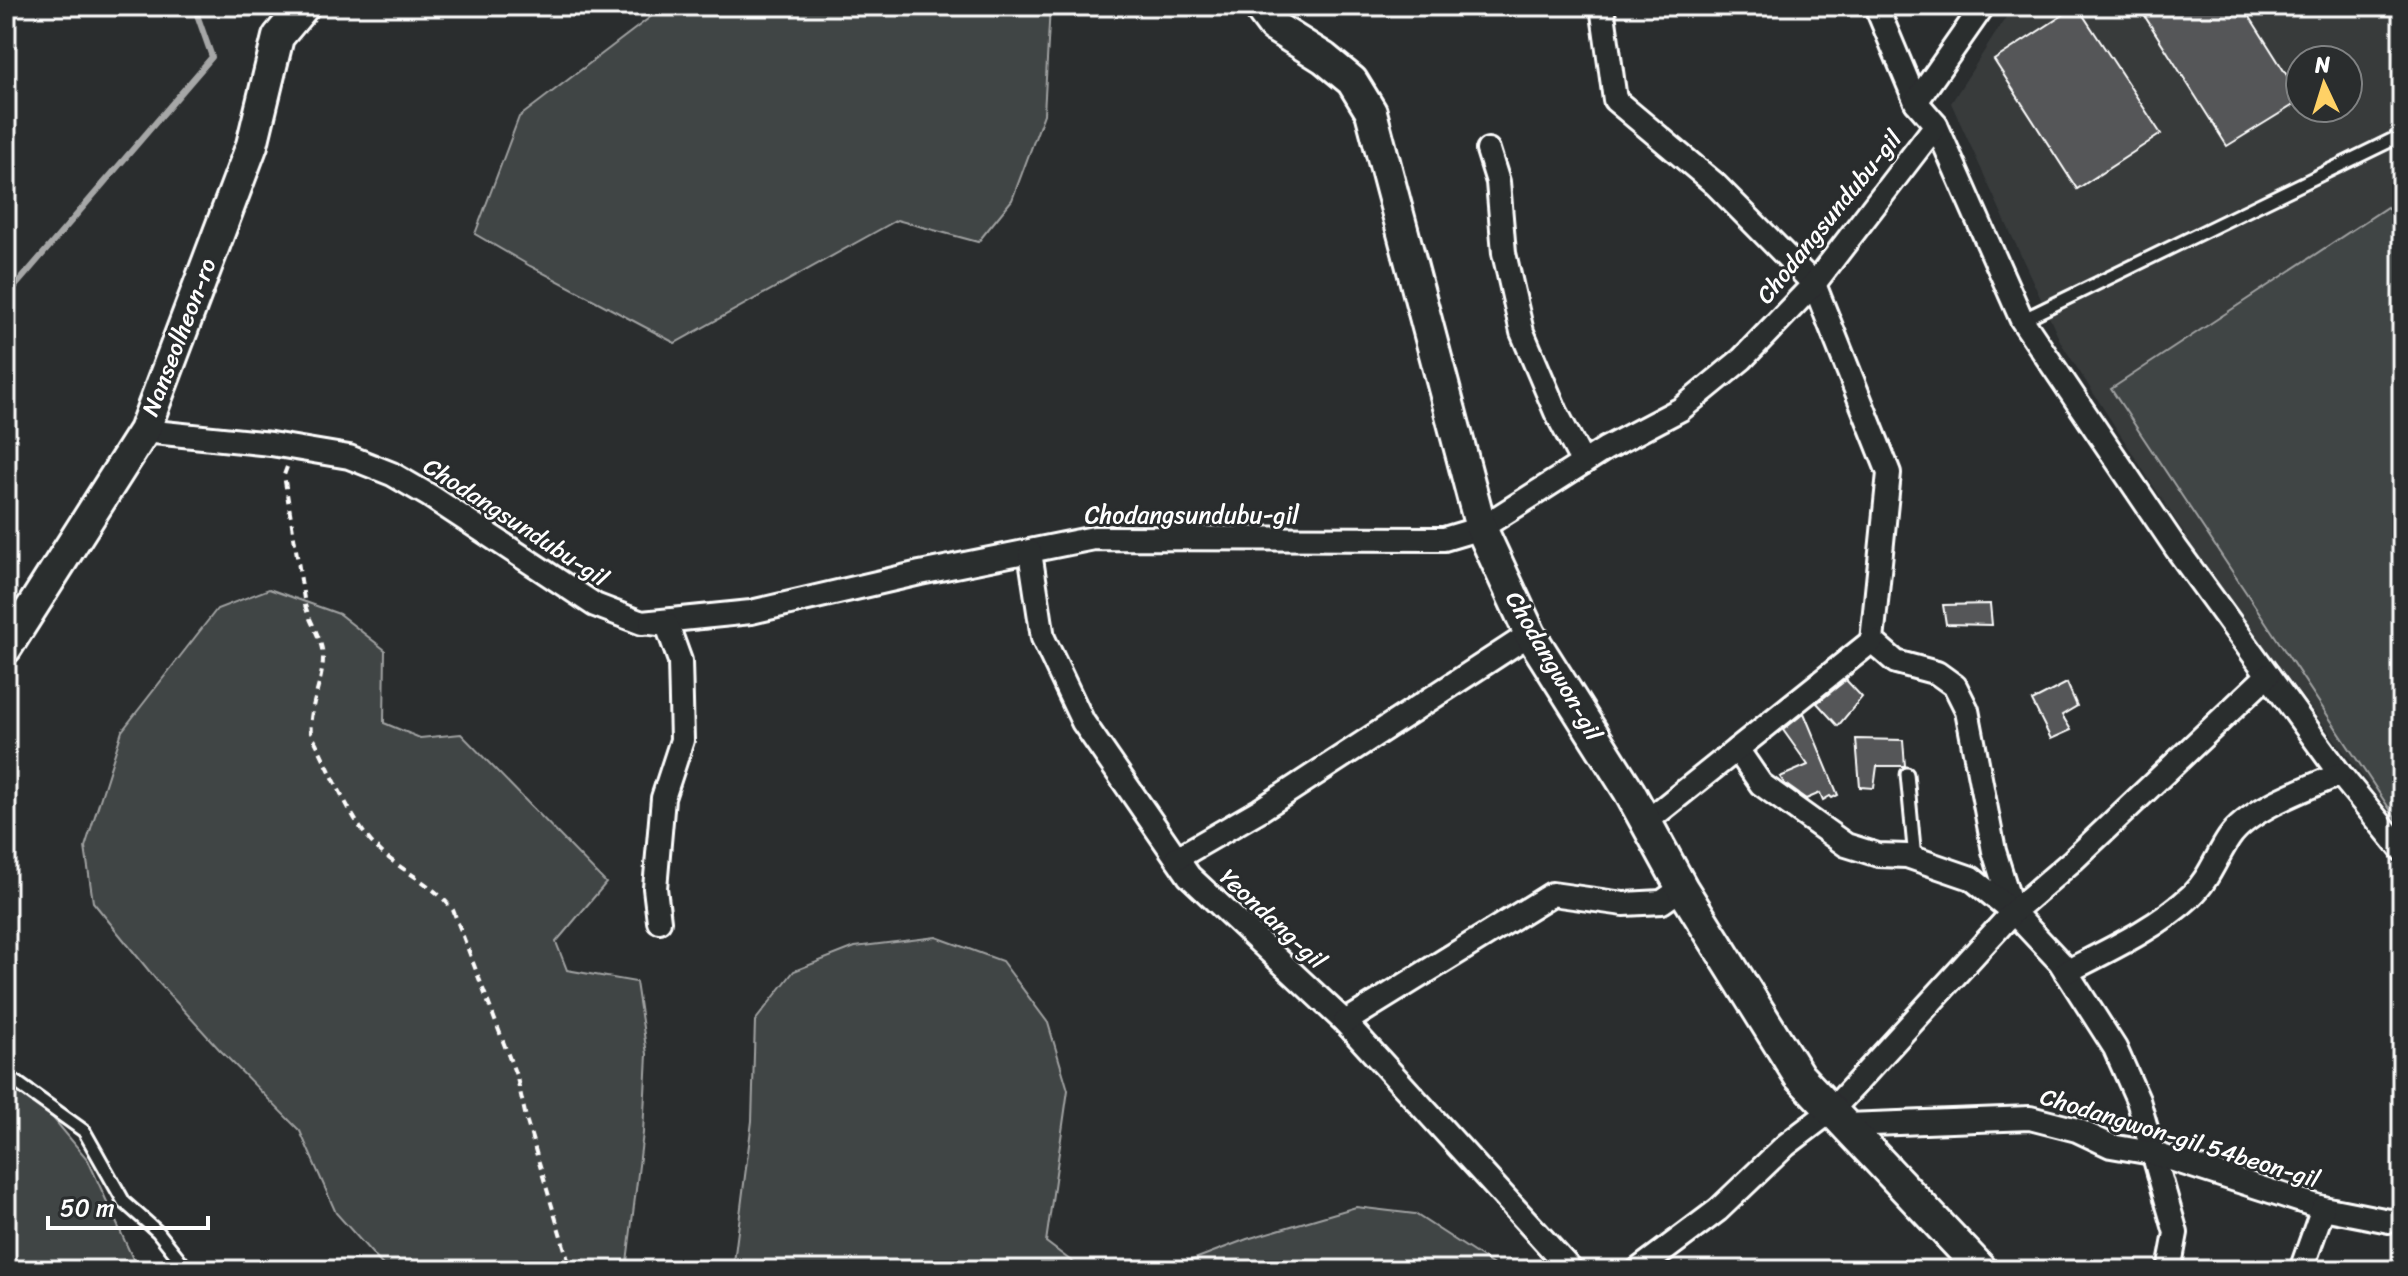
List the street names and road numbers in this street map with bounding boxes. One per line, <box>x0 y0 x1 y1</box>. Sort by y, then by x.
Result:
street label: Chodangsundubu-gil <box>1745 120 1914 314</box>
street label: Nanseolheon-ro <box>130 252 229 422</box>
street label: Chodangsundubu-gil <box>415 446 618 599</box>
street label: Chodangsundubu-gil <box>1085 494 1300 536</box>
street label: Chodangwon-gil <box>1494 583 1615 750</box>
street label: Yeondang-gil <box>1209 858 1337 981</box>
street label: Chodangwon-gil 54beon-gil <box>2035 1075 2326 1201</box>

